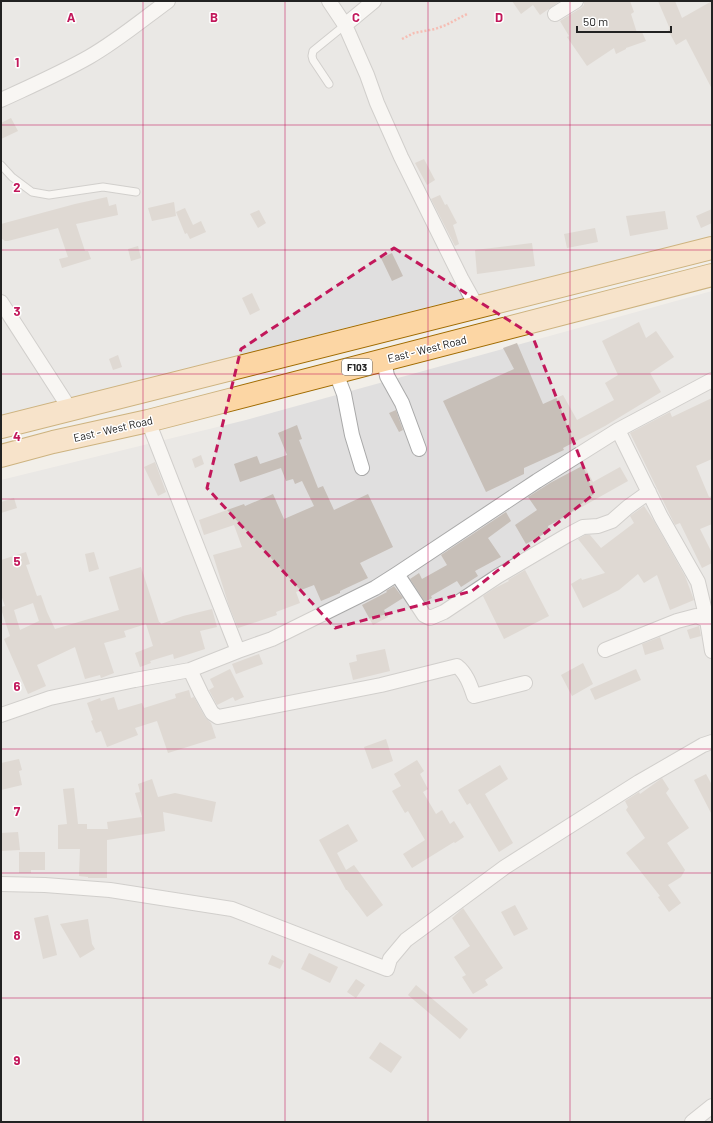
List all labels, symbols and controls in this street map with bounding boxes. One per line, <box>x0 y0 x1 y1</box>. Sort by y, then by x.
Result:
scale bar <box>577 8 671 34</box>
text: A <box>67 9 76 25</box>
text: B <box>210 9 218 25</box>
text: C <box>352 9 360 25</box>
text: D <box>495 9 503 25</box>
text: 50 m <box>583 14 608 28</box>
text: 1 <box>15 54 19 70</box>
text: 2 <box>13 179 21 195</box>
text: 3 <box>13 303 21 319</box>
street label: East - West Road <box>386 332 468 365</box>
road number: F103 <box>342 359 372 375</box>
street label: East - West Road <box>72 413 154 444</box>
text: 4 <box>13 428 21 444</box>
text: 5 <box>13 553 21 569</box>
text: 6 <box>14 678 21 694</box>
text: 7 <box>14 803 21 819</box>
text: 8 <box>13 927 21 943</box>
text: 9 <box>14 1052 21 1068</box>

